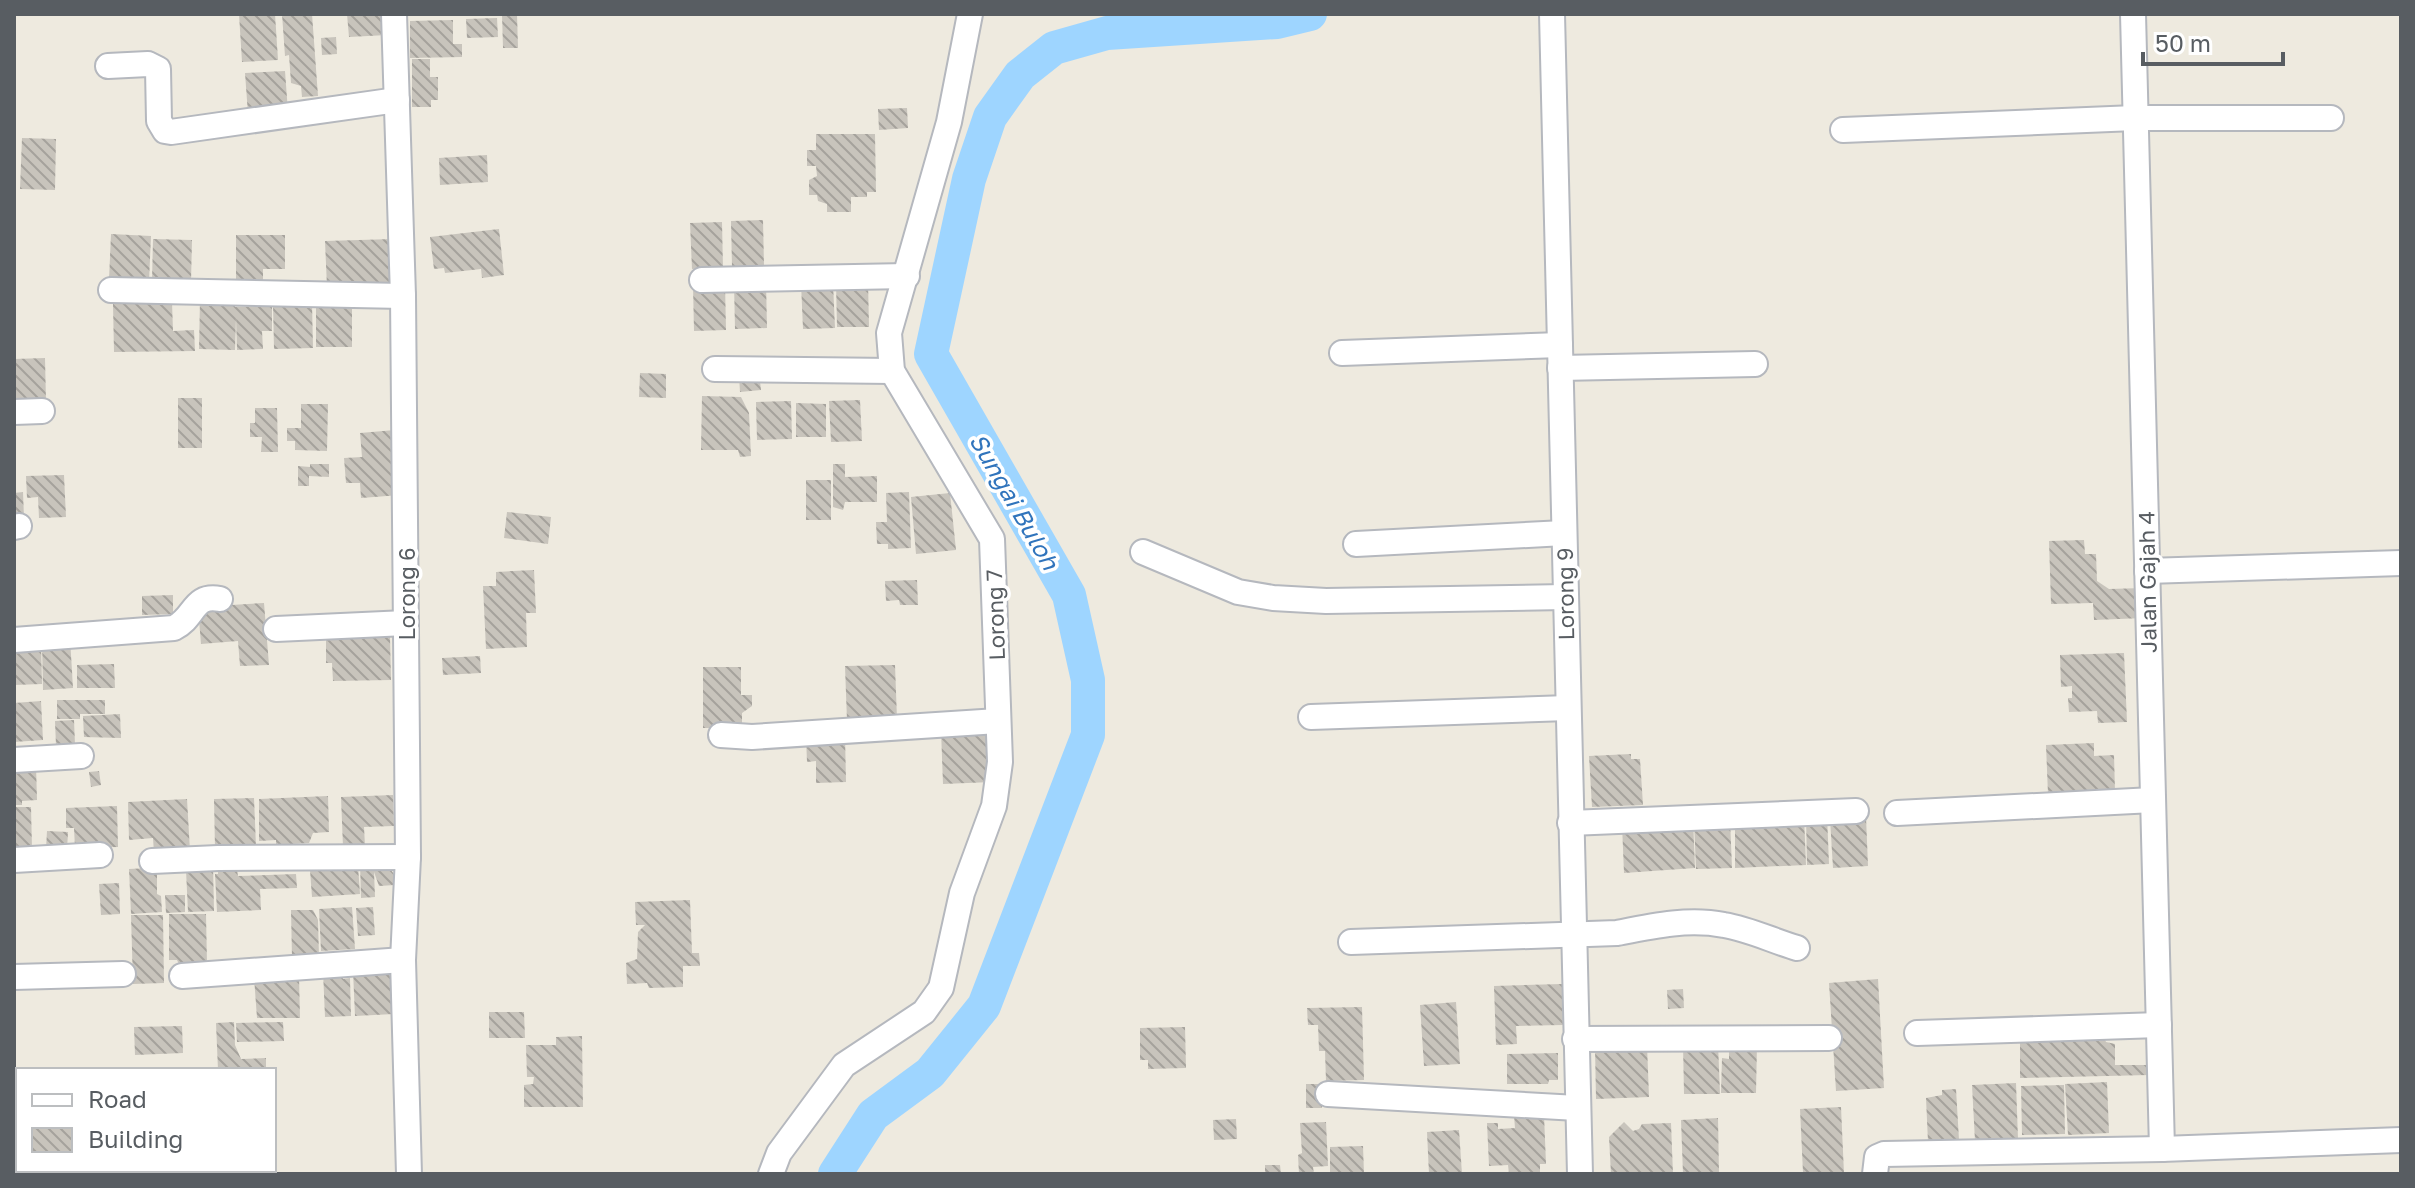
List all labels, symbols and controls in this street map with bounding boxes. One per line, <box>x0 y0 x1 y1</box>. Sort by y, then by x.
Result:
scale bar <box>2143 16 2283 66</box>
text: 50 m <box>2155 28 2211 57</box>
water label: Sungai Buloh <box>963 428 1066 576</box>
street label: Jalan Gajah 4 <box>2132 511 2162 653</box>
street label: Lorong 9 <box>1551 547 1579 641</box>
street label: Lorong 6 <box>393 548 420 640</box>
street label: Lorong 7 <box>980 569 1010 661</box>
legend <box>16 1068 276 1172</box>
text: Road <box>88 1084 147 1113</box>
text: Building <box>88 1124 183 1153</box>

